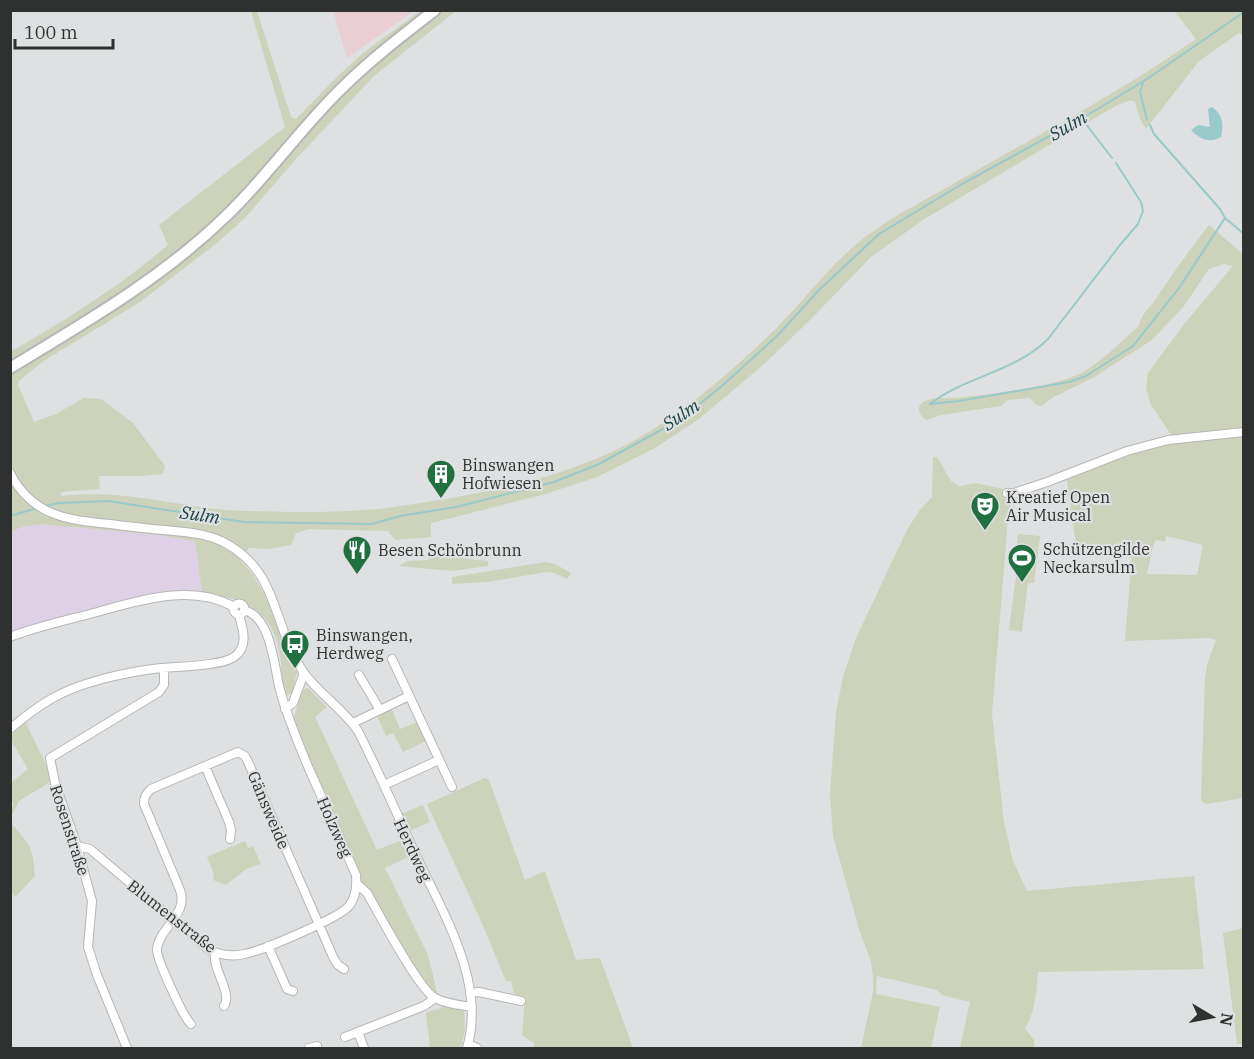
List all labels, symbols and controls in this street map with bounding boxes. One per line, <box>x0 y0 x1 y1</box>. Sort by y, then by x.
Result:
scale bar <box>15 12 112 50</box>
text: 100 m <box>24 21 78 44</box>
water label: Sulm <box>1044 106 1091 146</box>
water label: Sulm <box>657 394 704 436</box>
place label: Binswangen Hofwiesen <box>462 455 554 493</box>
building icon: Binswangen Hofwiesen <box>425 458 457 500</box>
place label: Kreatief Open Air Musical <box>1006 487 1110 525</box>
theatre icon: Kreatief Open Air Musical <box>969 490 1001 532</box>
water label: Sulm <box>178 500 222 529</box>
restaurant icon: Besen Schönbrunn <box>341 534 373 576</box>
place label: Schützengilde Neckarsulm <box>1043 539 1150 577</box>
place label: Besen Schönbrunn <box>378 540 522 560</box>
sports icon: Schützengilde Neckarsulm <box>1006 542 1038 584</box>
place label: Binswangen, Herdweg <box>316 625 413 663</box>
bus stop icon: Binswangen, Herdweg <box>279 628 311 670</box>
street label: Gänsweide <box>244 768 294 852</box>
street label: Rosenstraße <box>46 782 94 878</box>
street label: Holzweg <box>313 794 357 861</box>
street label: Herdweg <box>390 815 436 885</box>
street label: Blumenstraße <box>123 875 221 957</box>
north arrow <box>1182 987 1242 1047</box>
text: N <box>1216 1012 1238 1028</box>

